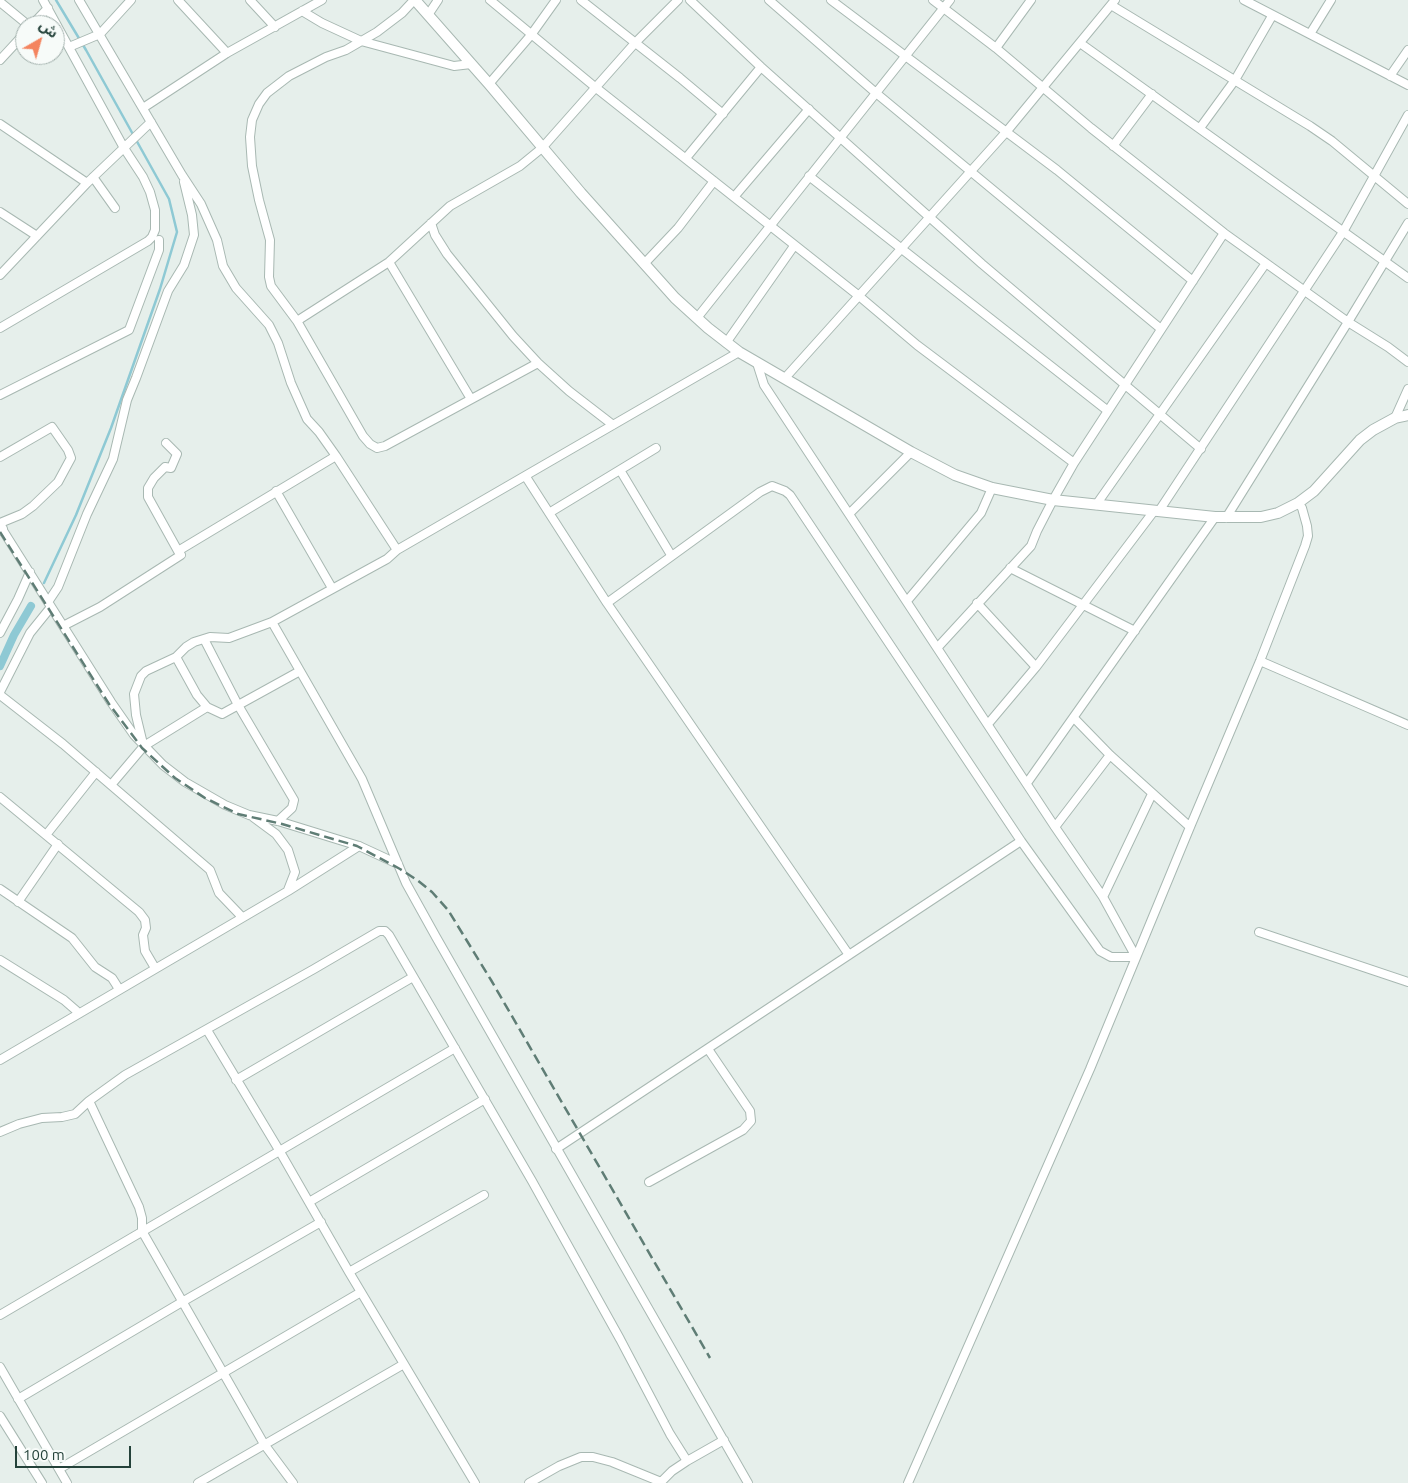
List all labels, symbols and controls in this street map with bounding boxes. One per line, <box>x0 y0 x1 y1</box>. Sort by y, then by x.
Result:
north arrow <box>15 15 65 65</box>
text: ش <box>36 17 61 41</box>
scale bar <box>18 1436 134 1468</box>
text: 100 m <box>23 1446 65 1463</box>

